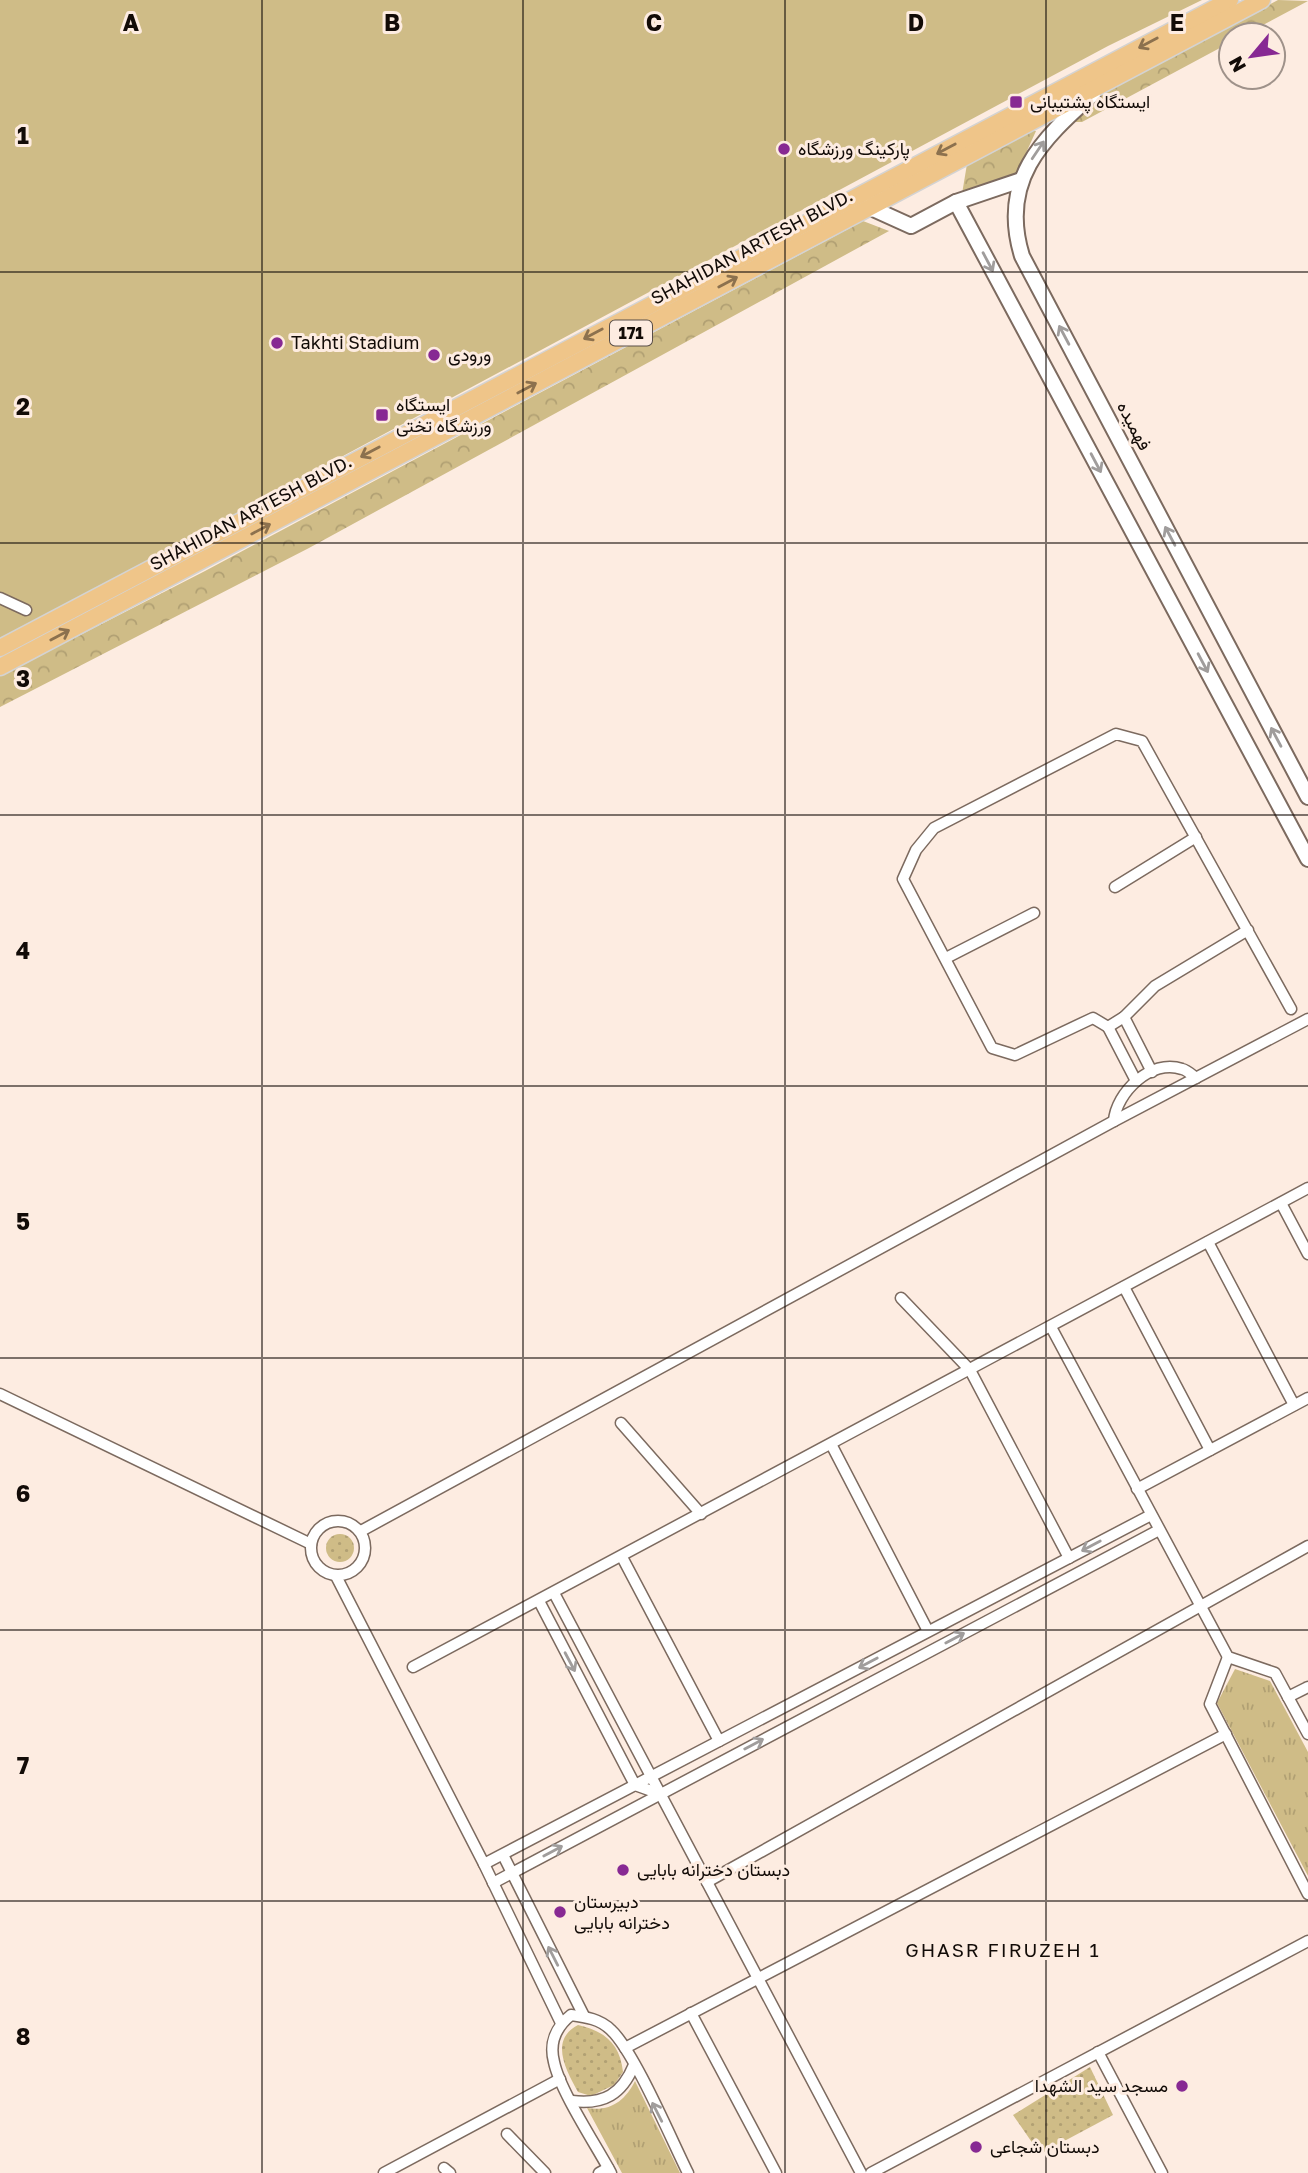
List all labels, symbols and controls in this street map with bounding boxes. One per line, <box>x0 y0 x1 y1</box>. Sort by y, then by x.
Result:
text: A <box>123 8 140 36</box>
text: B <box>384 8 400 36</box>
text: C <box>646 8 662 36</box>
text: D <box>908 8 924 36</box>
text: E <box>1170 8 1184 36</box>
north arrow <box>1217 21 1287 91</box>
one-way arrow <box>1138 37 1159 50</box>
text: N <box>1223 53 1250 76</box>
place label: ایستگاه پشتیبانی <box>1030 90 1150 114</box>
marker: ایستگاه پشتیبانی <box>1008 94 1024 110</box>
text: 1 <box>17 121 29 149</box>
place label: پارکینگ ورزشگاه <box>798 137 910 161</box>
marker: پارکینگ ورزشگاه <box>776 141 792 157</box>
one-way arrow <box>1031 141 1045 161</box>
one-way arrow <box>937 142 957 156</box>
street label: SHAHIDAN ARTESH BLVD. <box>647 184 856 309</box>
one-way arrow <box>982 251 995 272</box>
one-way arrow <box>718 274 738 288</box>
road number: 171 <box>610 320 652 346</box>
one-way arrow <box>1056 325 1070 346</box>
one-way arrow <box>583 328 604 341</box>
place label: Takhti Stadium <box>291 331 420 353</box>
marker: Takhti Stadium <box>269 335 285 351</box>
place label: ورودی <box>448 343 491 366</box>
marker: ورودی <box>426 347 442 363</box>
one-way arrow <box>517 381 537 395</box>
text: 2 <box>16 392 30 420</box>
place label: ایستگاه ورزشگاه تختی <box>396 393 492 437</box>
street label: فهمیده <box>1112 397 1157 454</box>
marker: ایستگاه ورزشگاه تختی <box>374 407 390 423</box>
one-way arrow <box>360 445 381 459</box>
street label: SHAHIDAN ARTESH BLVD. <box>146 450 355 575</box>
one-way arrow <box>1089 452 1103 472</box>
one-way arrow <box>251 522 271 536</box>
one-way arrow <box>1163 526 1176 547</box>
one-way arrow <box>49 628 70 642</box>
one-way arrow <box>1197 652 1210 673</box>
text: 3 <box>16 664 30 692</box>
one-way arrow <box>1269 727 1282 748</box>
text: 4 <box>16 936 30 964</box>
text: 5 <box>16 1207 30 1235</box>
text: 6 <box>16 1479 30 1507</box>
one-way arrow <box>1081 1540 1102 1554</box>
one-way arrow <box>945 1630 965 1644</box>
one-way arrow <box>564 1651 578 1672</box>
one-way arrow <box>858 1657 879 1671</box>
one-way arrow <box>743 1737 764 1750</box>
text: 7 <box>17 1751 29 1779</box>
one-way arrow <box>542 1843 563 1857</box>
place label: دبستان دخترانه بابایی <box>637 1858 790 1881</box>
marker: دبستان دخترانه بابایی <box>615 1862 631 1878</box>
place label: دبیرستان دخترانه بابایی <box>574 1890 670 1934</box>
marker: دبیرستان دخترانه بابایی <box>552 1904 568 1920</box>
district label: GHASR FIRUZEH 1 <box>905 1938 1101 1961</box>
one-way arrow <box>546 1946 560 1966</box>
text: 8 <box>16 2022 30 2050</box>
place label: مسجد سید الشهدا <box>1035 2074 1168 2097</box>
marker: مسجد سید الشهدا <box>1174 2078 1190 2094</box>
one-way arrow <box>650 2102 664 2123</box>
place label: دبستان شجاعی <box>990 2135 1100 2158</box>
marker: دبستان شجاعی <box>968 2139 984 2155</box>

